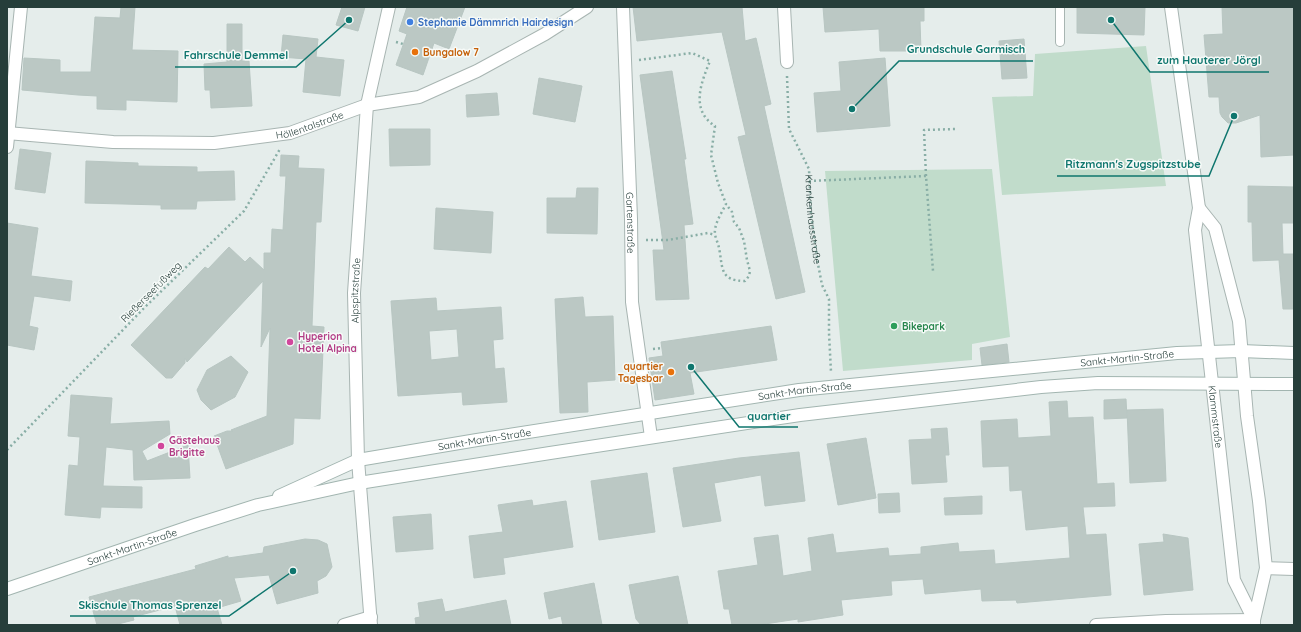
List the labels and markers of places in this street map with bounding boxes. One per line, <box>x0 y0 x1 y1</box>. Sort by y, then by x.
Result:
place label: Stephanie Dämmrich Hairdesign <box>418 16 573 29</box>
marker: Stephanie Dämmrich Hairdesign <box>405 17 415 27</box>
callout: Grundschule Garmisch <box>899 38 1033 61</box>
callout: Fahrschule Demmel <box>175 44 296 67</box>
place label: Bungalow 7 <box>423 46 479 59</box>
marker: Bungalow 7 <box>410 47 420 57</box>
callout: zum Hauterer Jörgl <box>1150 49 1269 72</box>
callout: Ritzmann's Zugspitzstube <box>1057 153 1209 176</box>
place label: Bikepark <box>902 320 945 333</box>
marker: Bikepark <box>889 321 899 331</box>
place label: Hyperion Hotel Alpina <box>298 330 357 355</box>
marker: Hyperion Hotel Alpina <box>285 337 295 347</box>
place label: quartier Tagesbar <box>618 360 664 385</box>
marker: quartier Tagesbar <box>666 367 676 377</box>
callout: quartier <box>739 404 798 427</box>
place label: Gästehaus Brigitte <box>169 434 220 459</box>
marker: Gästehaus Brigitte <box>156 441 166 451</box>
callout: Skischule Thomas Sprenzel <box>70 593 229 616</box>

